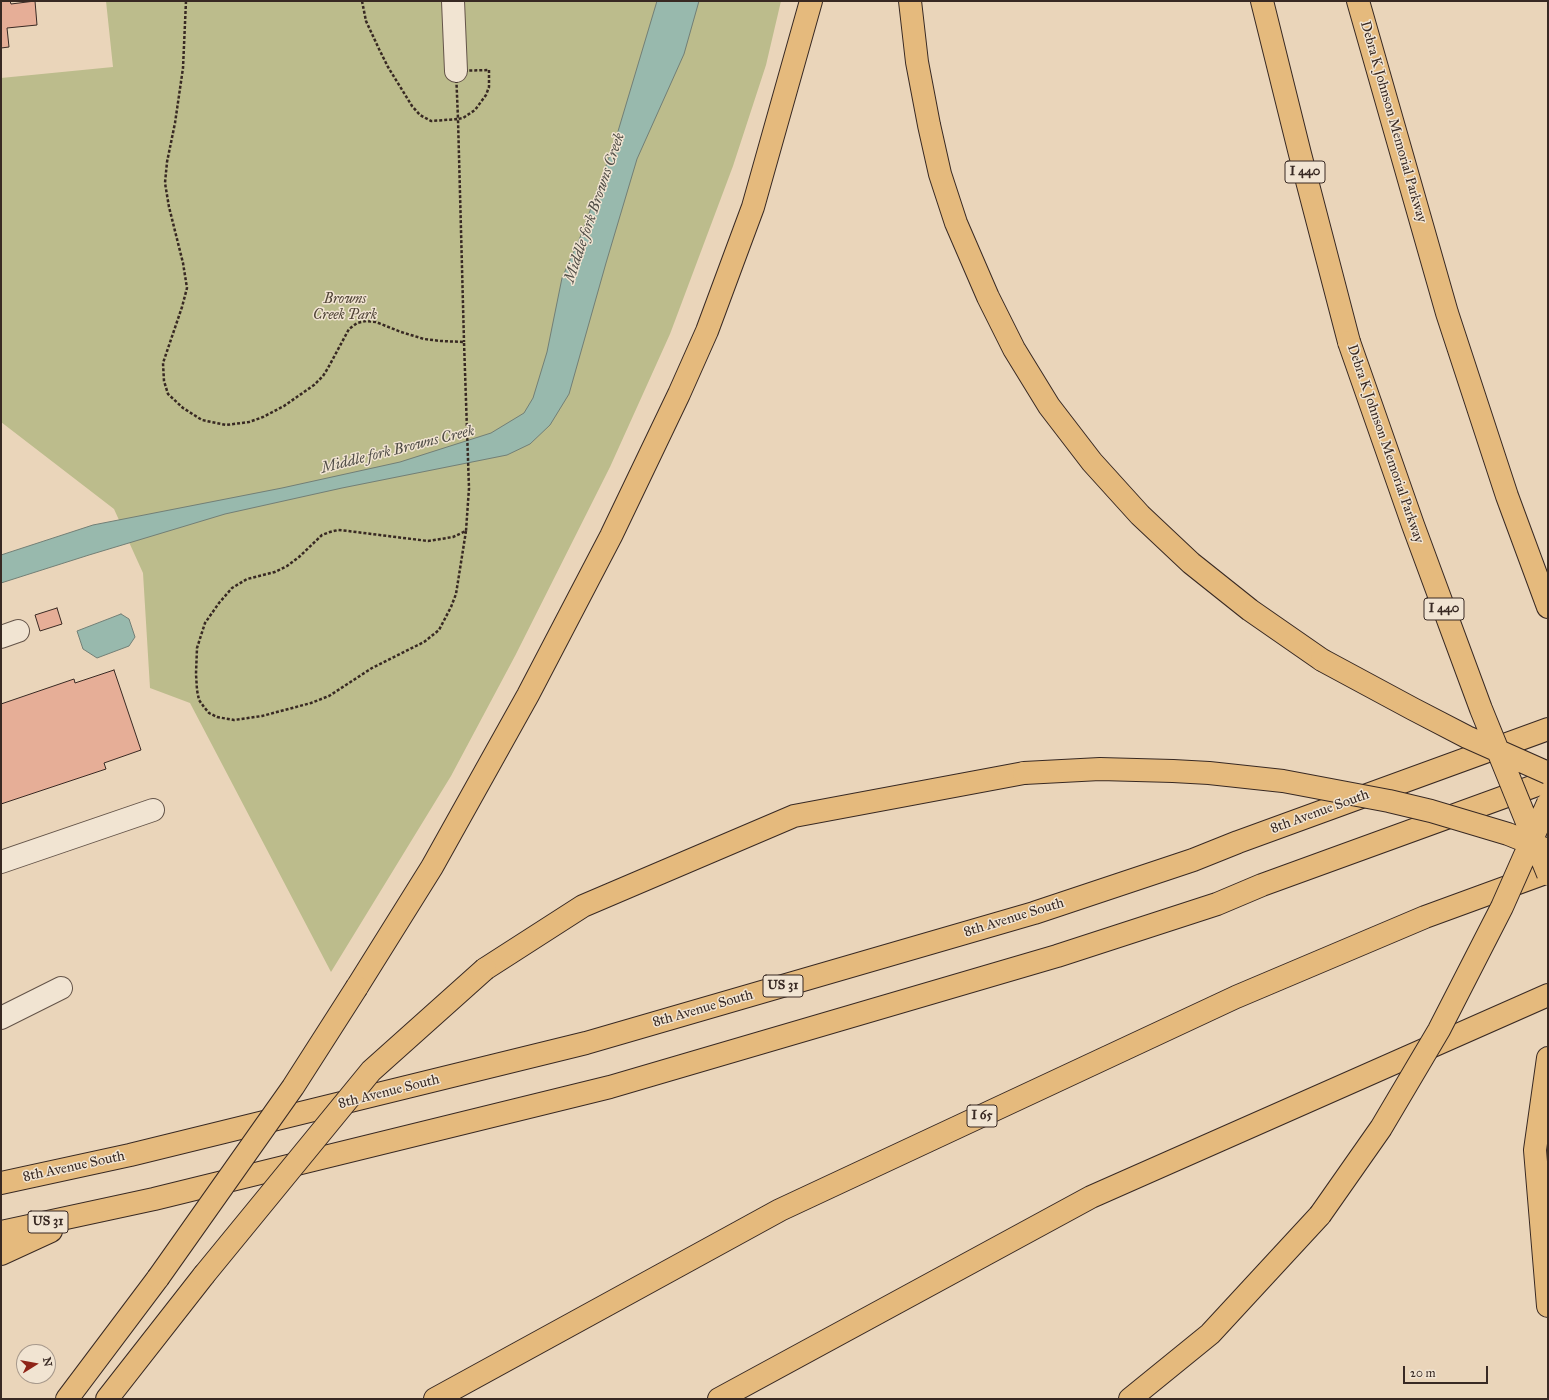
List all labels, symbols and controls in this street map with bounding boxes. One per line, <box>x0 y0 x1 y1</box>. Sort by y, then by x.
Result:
street label: Debra K Johnson Memorial Parkway <box>1356 19 1430 225</box>
water label: Middle fork Browns Creek <box>561 131 629 285</box>
road number: I 440 <box>1285 161 1325 183</box>
park label: Browns Creek Park <box>313 292 377 324</box>
street label: Debra K Johnson Memorial Parkway <box>1343 342 1427 546</box>
water label: Middle fork Browns Creek <box>319 422 477 478</box>
road number: I 440 <box>1424 598 1464 620</box>
street label: 8th Avenue South <box>1268 786 1372 838</box>
street label: 8th Avenue South <box>962 895 1066 941</box>
road number: US 31 <box>763 975 803 997</box>
street label: 8th Avenue South <box>651 987 755 1031</box>
street label: 8th Avenue South <box>337 1071 441 1113</box>
road number: I 65 <box>967 1105 997 1127</box>
street label: 8th Avenue South <box>22 1148 126 1186</box>
road number: US 31 <box>28 1211 68 1233</box>
north arrow <box>16 1344 56 1384</box>
text: N <box>40 1356 55 1368</box>
scale bar <box>1405 1358 1490 1384</box>
text: 20 m <box>1410 1366 1436 1380</box>

